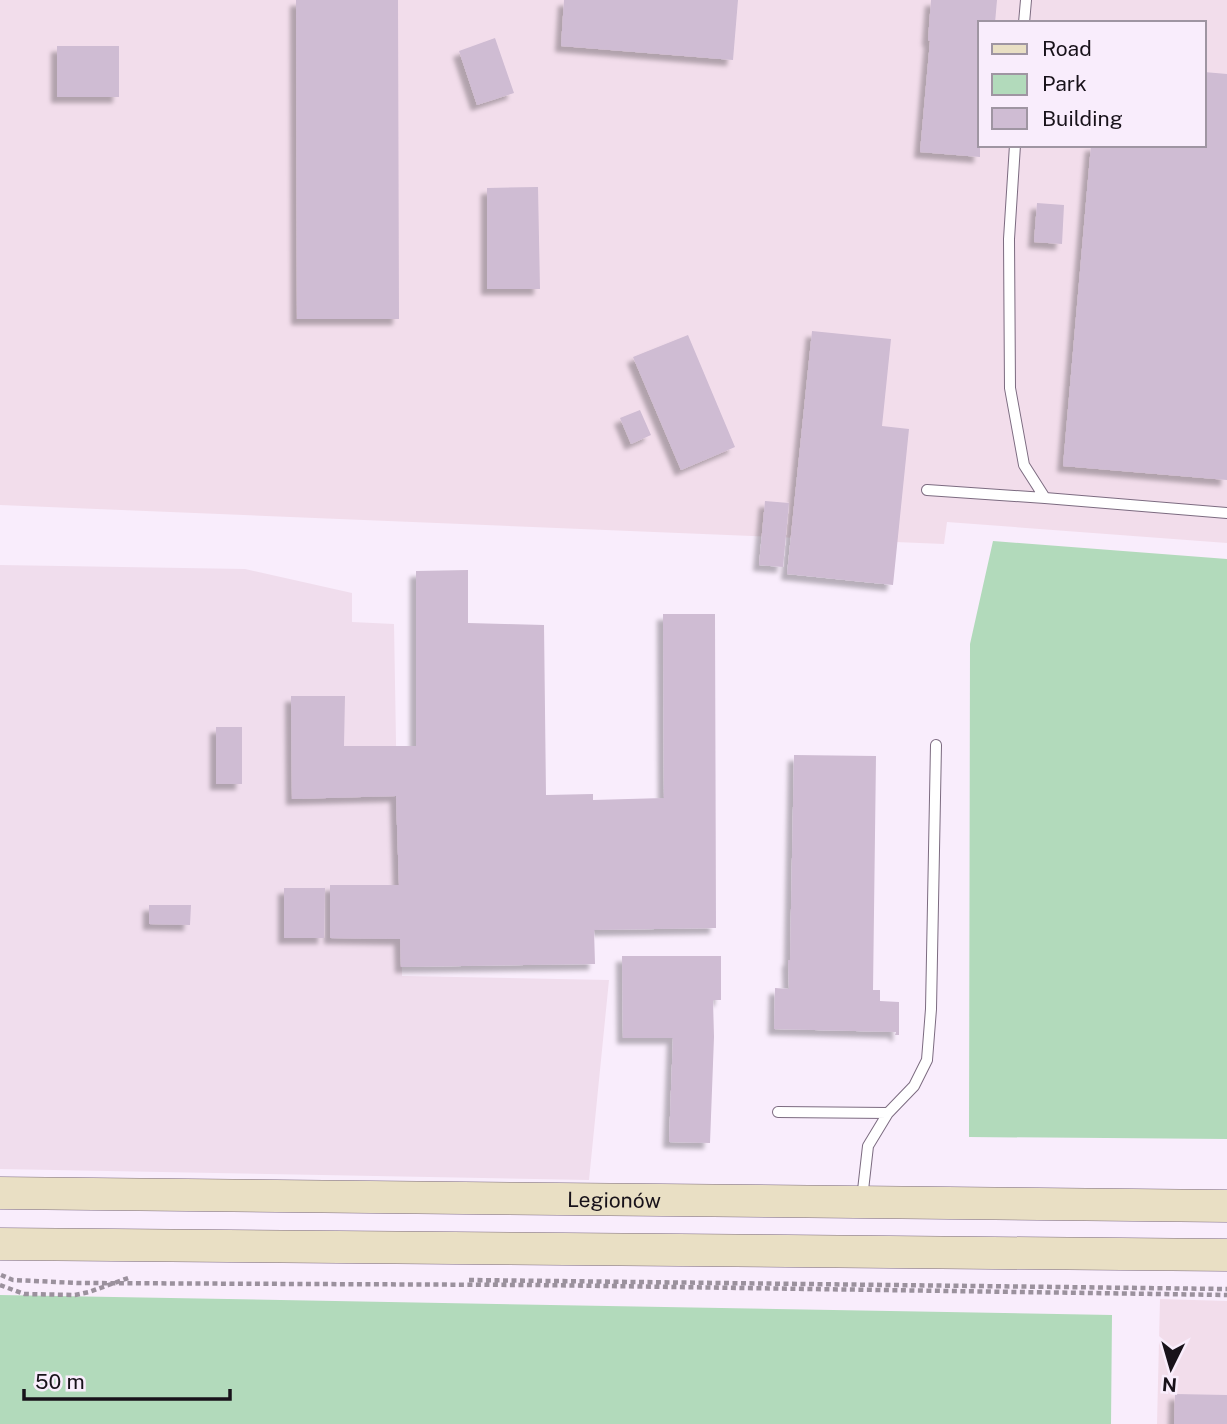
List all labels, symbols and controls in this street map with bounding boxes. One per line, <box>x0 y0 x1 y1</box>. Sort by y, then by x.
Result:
legend <box>978 21 1206 147</box>
text: Road <box>1042 36 1092 61</box>
text: Park <box>1042 71 1087 96</box>
text: Building <box>1042 106 1123 131</box>
street label: Legionów <box>567 1187 661 1213</box>
north arrow <box>1136 1333 1206 1403</box>
scale bar <box>24 1358 231 1402</box>
text: 50 m <box>35 1369 85 1394</box>
text: N <box>1161 1373 1178 1397</box>

